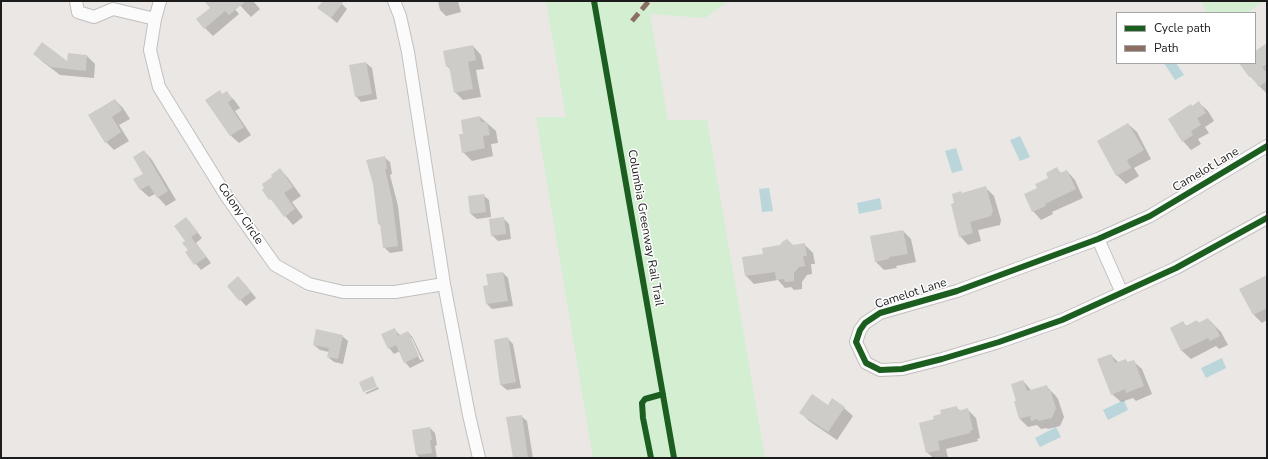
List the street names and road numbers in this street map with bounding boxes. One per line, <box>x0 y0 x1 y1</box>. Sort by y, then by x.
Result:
street label: Camelot Lane <box>1170 145 1242 195</box>
street label: Columbia Greenway Rail Trail <box>624 148 666 308</box>
street label: Colony Circle <box>214 181 266 247</box>
street label: Camelot Lane <box>873 276 949 312</box>

